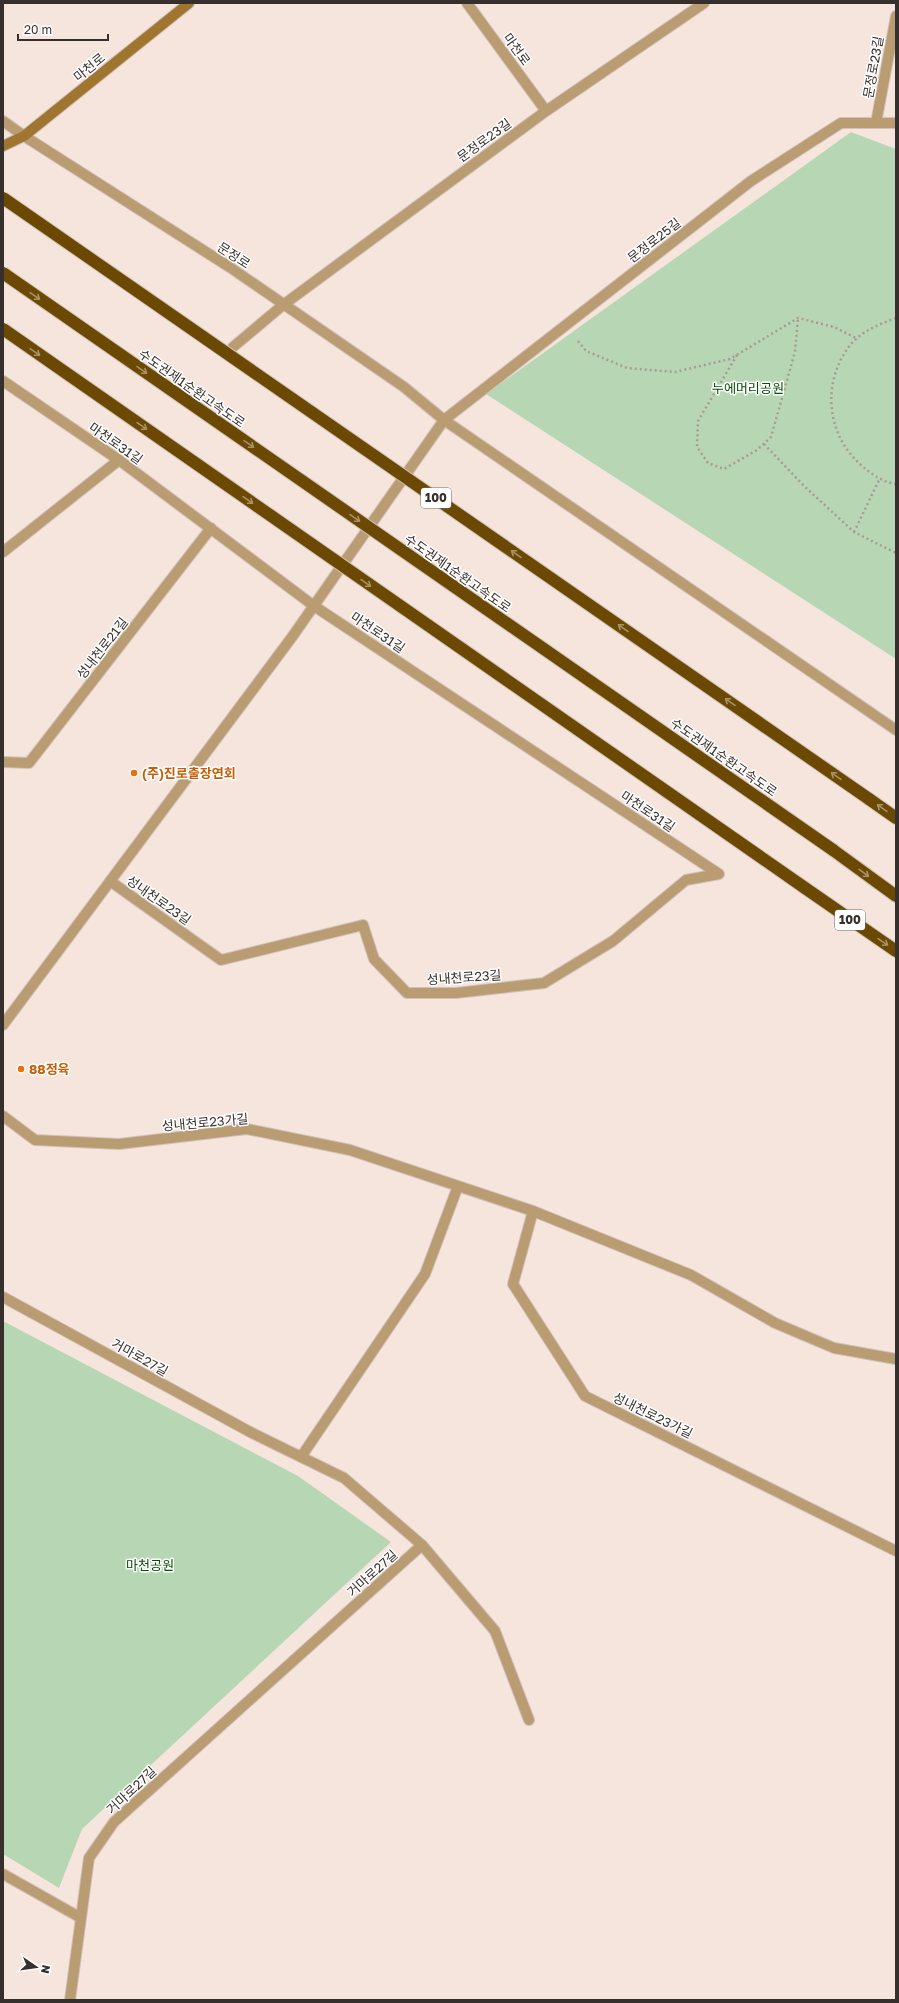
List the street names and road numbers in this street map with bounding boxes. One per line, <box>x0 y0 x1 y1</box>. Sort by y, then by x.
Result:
street label: 마천로 <box>500 30 534 68</box>
street label: 문정로23길 <box>860 35 886 99</box>
street label: 마천로 <box>70 49 108 85</box>
street label: 문정로23길 <box>454 115 514 165</box>
street label: 문정로25길 <box>624 214 684 266</box>
street label: 문정로 <box>215 239 253 271</box>
street label: 수도권제1순환고속도로 <box>136 345 248 431</box>
street label: 마천로31길 <box>86 419 146 467</box>
road number: 100 <box>421 488 451 508</box>
street label: 수도권제1순환고속도로 <box>402 530 514 616</box>
street label: 마천로31길 <box>348 608 408 656</box>
street label: 성내천로21길 <box>73 614 131 682</box>
street label: 수도권제1순환고속도로 <box>668 714 780 800</box>
street label: 마천로31길 <box>618 787 678 835</box>
street label: 성내천로23길 <box>124 872 194 928</box>
road number: 100 <box>835 910 865 930</box>
street label: 성내천로23길 <box>426 966 502 988</box>
street label: 성내천로23가길 <box>161 1110 249 1134</box>
street label: 거마로27길 <box>109 1335 171 1379</box>
street label: 성내천로23가길 <box>610 1389 696 1441</box>
street label: 거마로27길 <box>344 1546 400 1600</box>
street label: 거마로27길 <box>103 1763 159 1817</box>

